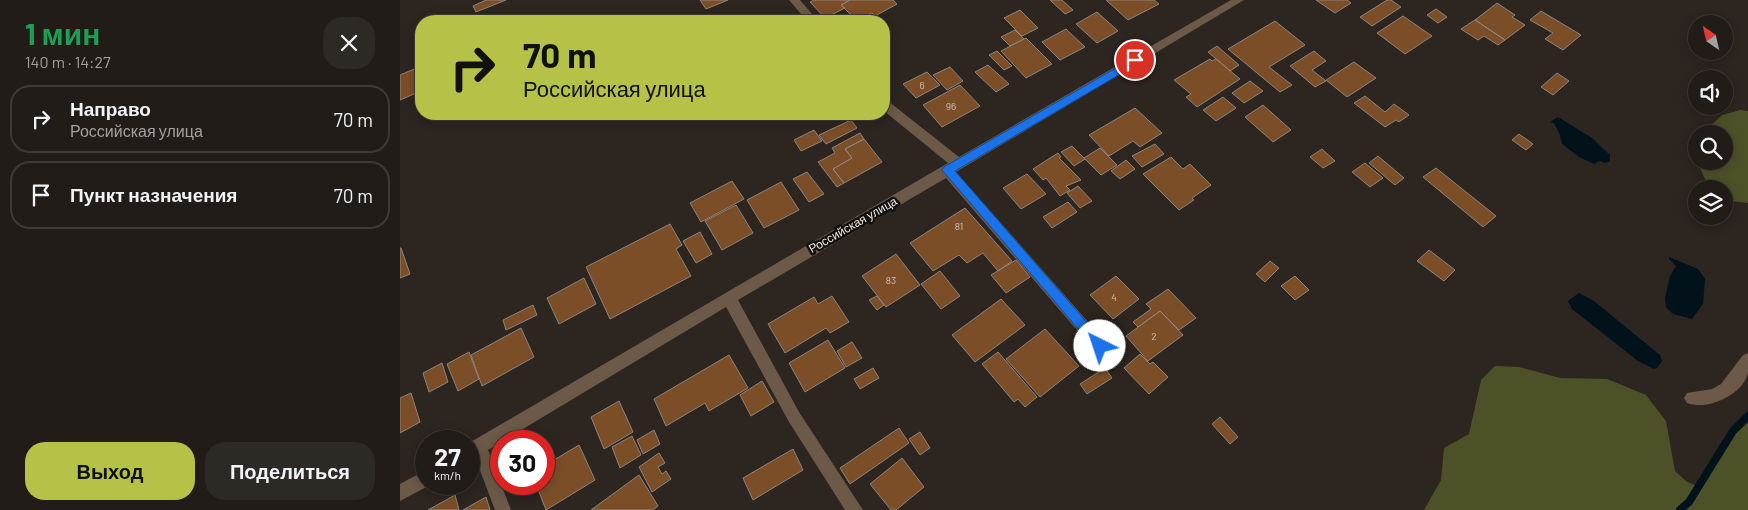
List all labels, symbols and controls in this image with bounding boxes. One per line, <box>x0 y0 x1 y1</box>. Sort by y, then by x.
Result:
text: 1 мин <box>25 15 100 51</box>
north arrow <box>1688 15 1732 60</box>
map controls <box>1688 15 1733 225</box>
button: close <box>323 17 375 69</box>
text: 70 m <box>523 33 597 75</box>
icon: right <box>440 35 505 100</box>
pin <box>1114 39 1156 81</box>
icon: arrive <box>1121 46 1149 74</box>
text: 140 m · 14:27 <box>25 52 111 71</box>
button: sound <box>1688 70 1733 115</box>
text: Российская улица <box>523 75 706 101</box>
house number: 6 <box>919 79 925 91</box>
text: Направо <box>70 97 151 120</box>
house number: 96 <box>946 100 956 112</box>
icon: right <box>27 105 55 133</box>
text: 70 m <box>334 108 373 131</box>
text: Российская улица <box>70 121 203 140</box>
button: search <box>1688 125 1733 170</box>
button: layers <box>1688 180 1733 225</box>
icon: arrive <box>27 181 55 209</box>
text: Пункт назначения <box>70 183 237 206</box>
text: 70 m <box>334 184 373 207</box>
street label: Российская улица <box>806 193 900 256</box>
house number: 81 <box>955 220 963 232</box>
house number: 83 <box>886 274 896 286</box>
house number: 4 <box>1111 291 1117 303</box>
position arrow <box>1073 319 1125 371</box>
house number: 2 <box>1151 330 1157 342</box>
speed limit sign: 30 <box>490 430 555 495</box>
text: 27 <box>434 441 461 471</box>
button: Выход <box>25 442 195 500</box>
button: Поделиться <box>205 442 375 500</box>
text: km/h <box>434 468 461 482</box>

